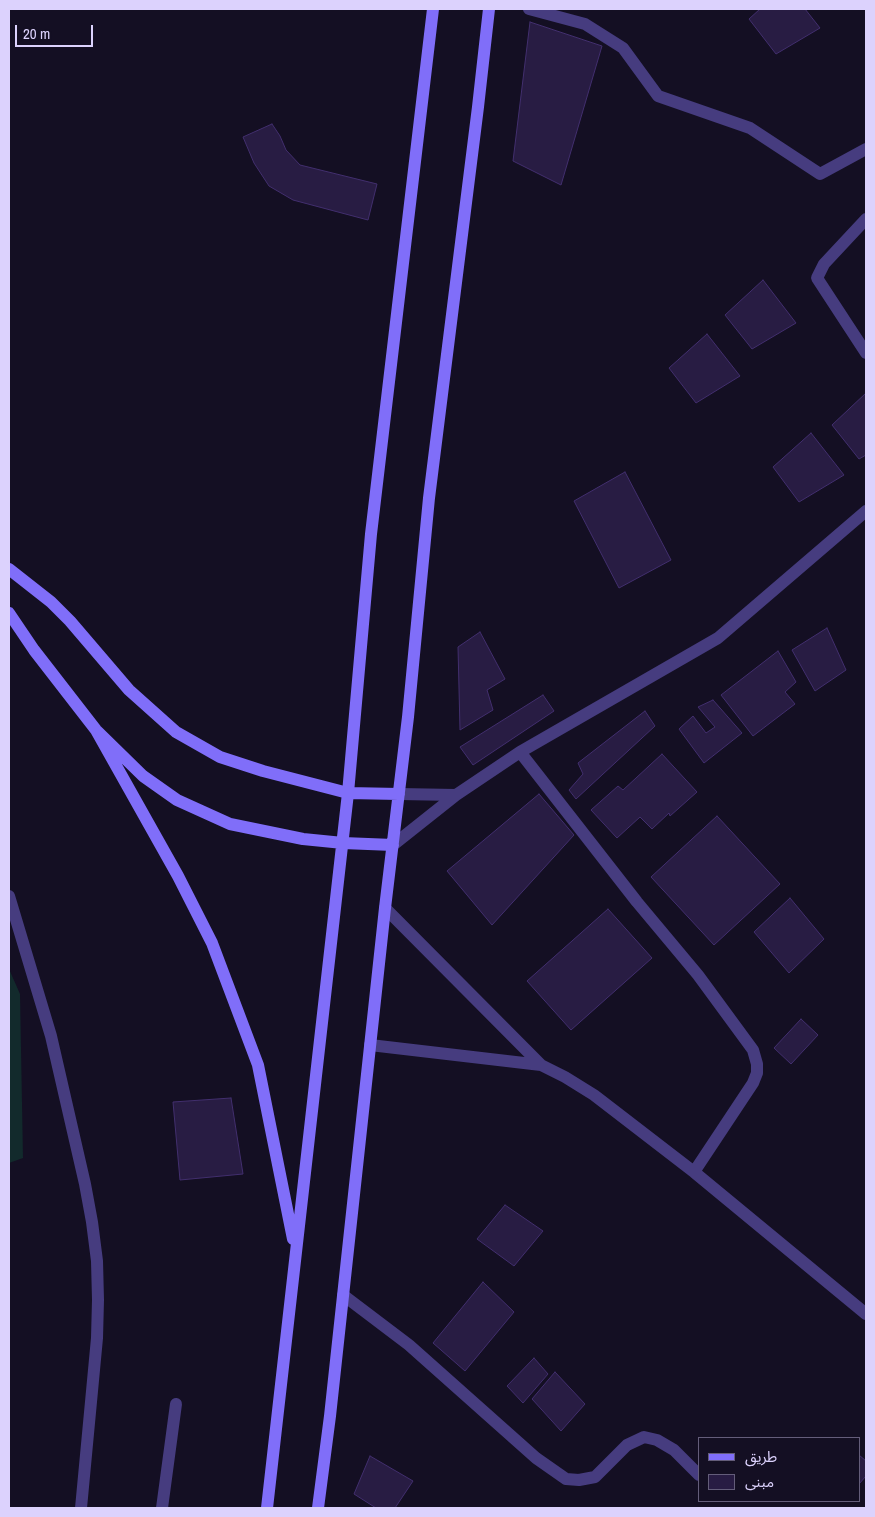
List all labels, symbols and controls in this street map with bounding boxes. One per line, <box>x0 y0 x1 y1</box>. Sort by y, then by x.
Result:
scale bar <box>18 15 95 47</box>
text: 20 m <box>23 23 50 44</box>
legend <box>698 1437 860 1502</box>
text: طريق <box>745 1446 777 1467</box>
text: مبنى <box>745 1471 774 1492</box>

